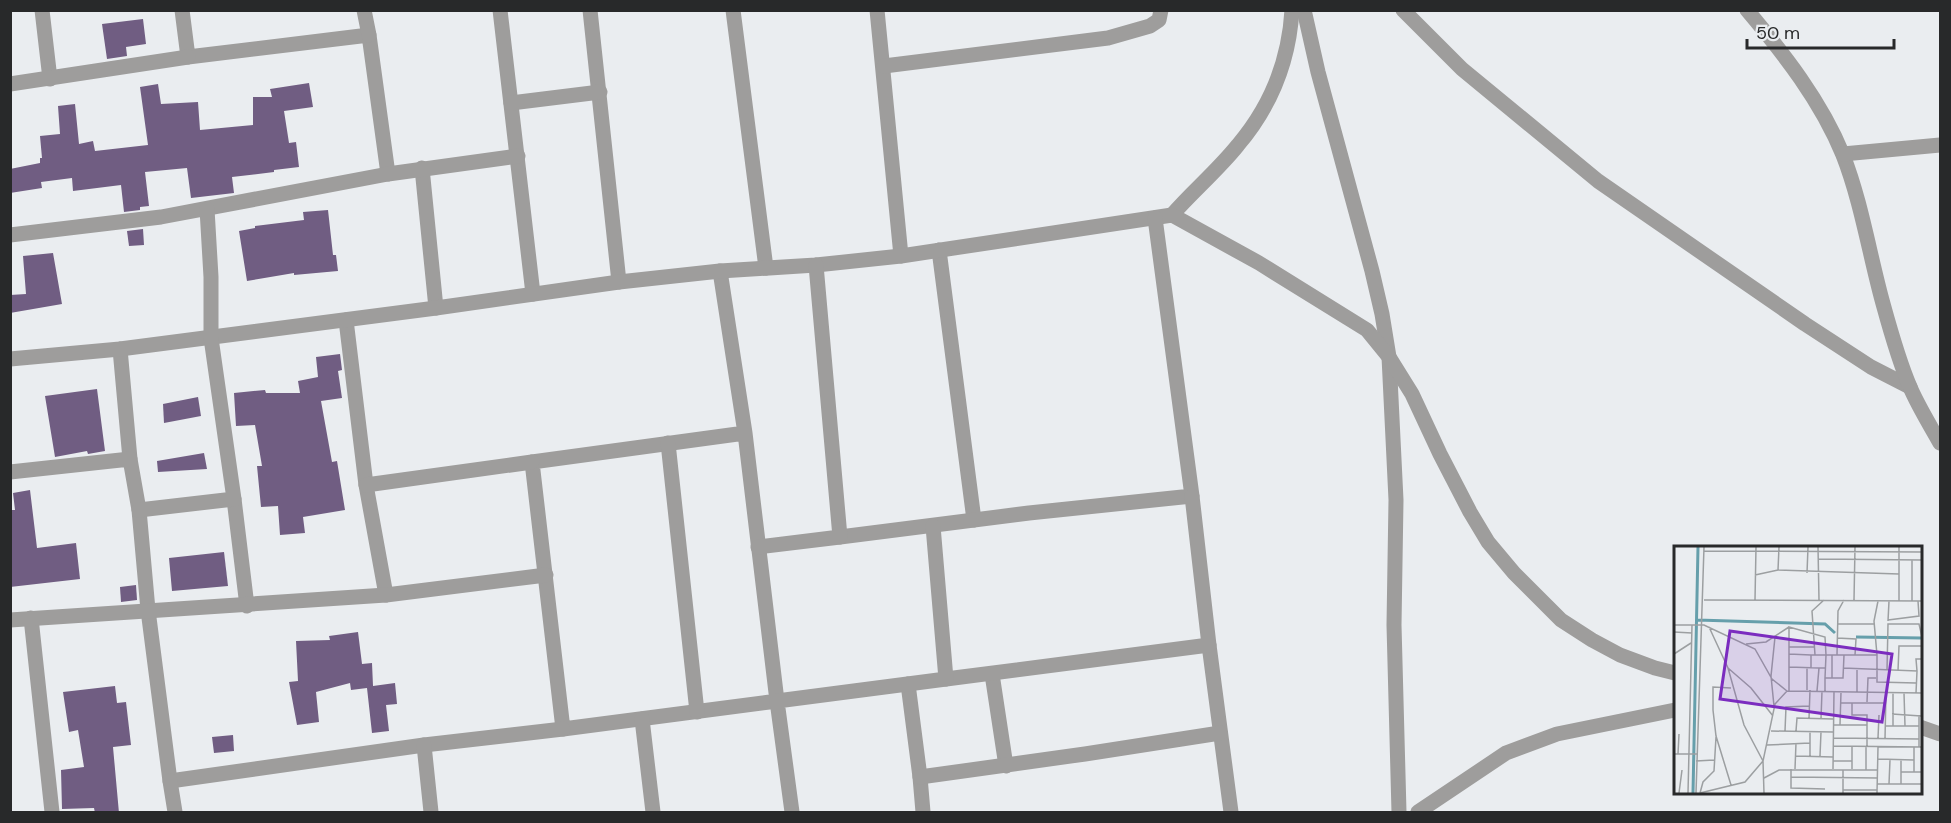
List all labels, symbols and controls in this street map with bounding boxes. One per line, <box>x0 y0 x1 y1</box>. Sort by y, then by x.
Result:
scale bar <box>1747 12 1894 50</box>
text: 50 m <box>1756 21 1800 45</box>
inset map <box>1674 546 1921 793</box>

